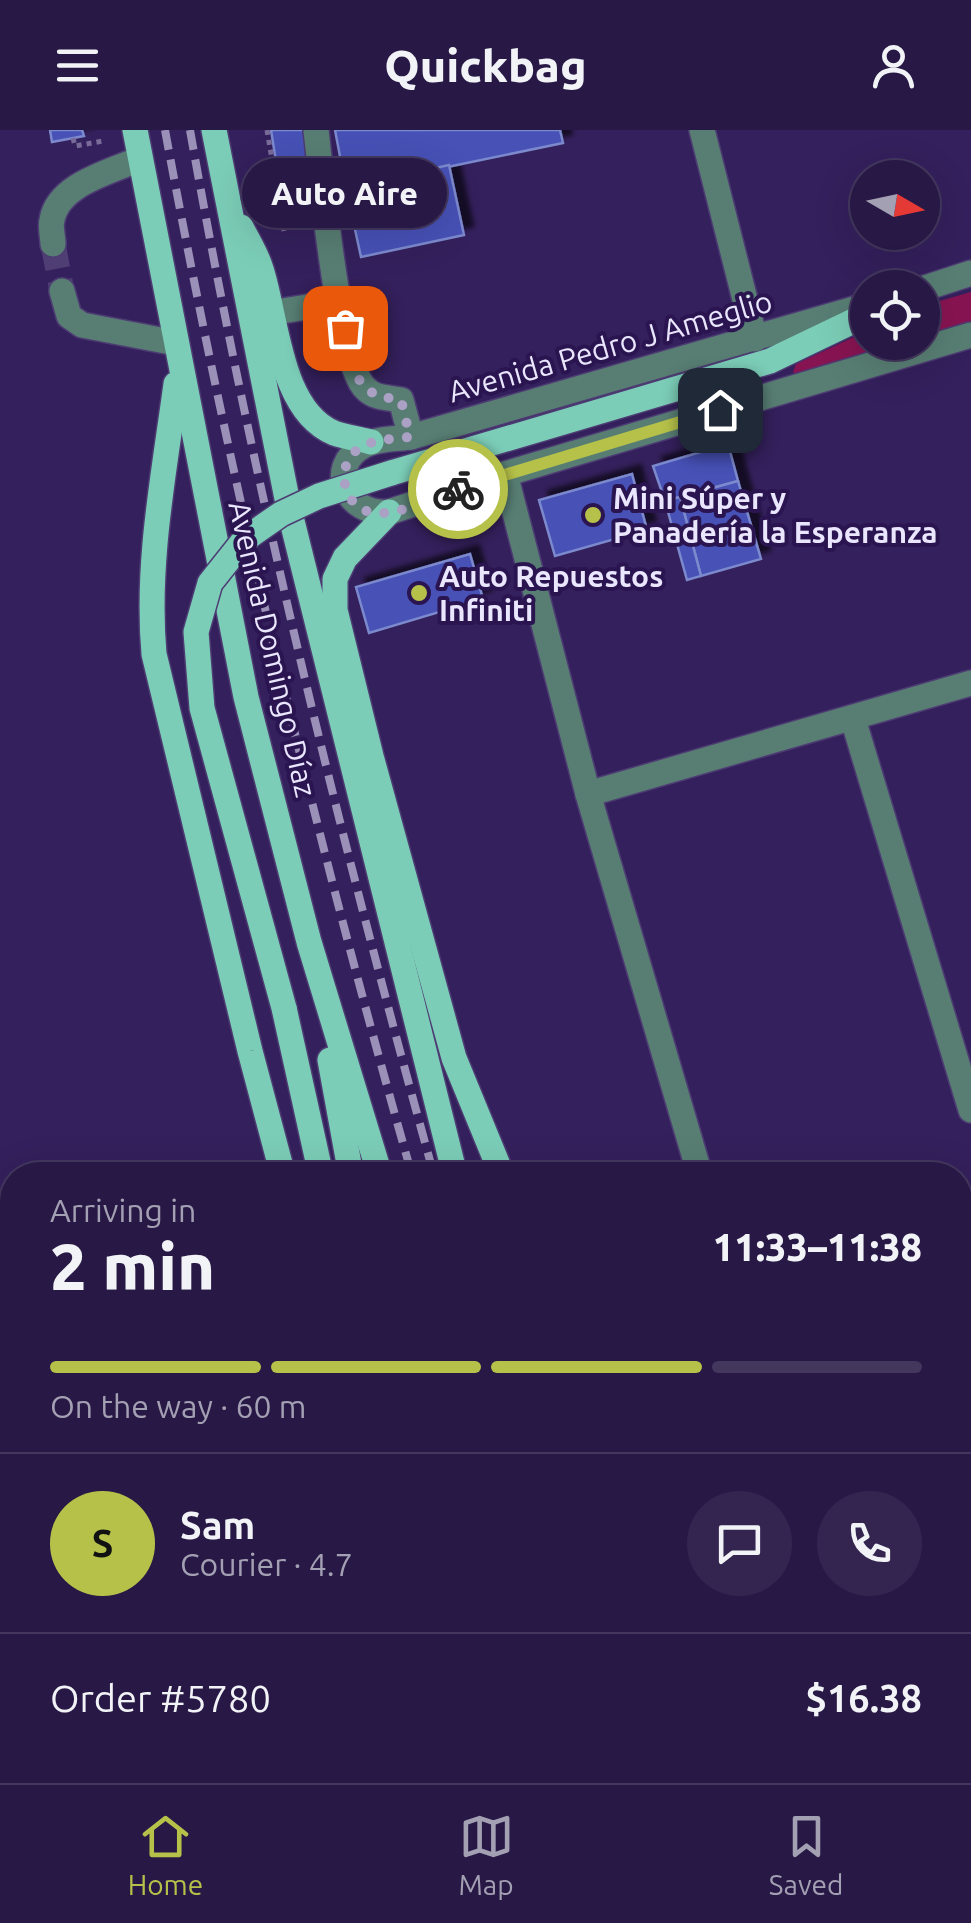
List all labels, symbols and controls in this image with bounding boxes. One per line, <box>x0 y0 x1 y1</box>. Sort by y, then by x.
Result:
icon: menu <box>50 38 105 93</box>
icon: person <box>866 38 921 93</box>
text: Quickbag <box>384 40 587 91</box>
callout: Auto Aire <box>242 158 448 228</box>
north arrow <box>850 160 940 250</box>
map controls <box>850 160 940 360</box>
text: Auto Aire <box>271 175 418 211</box>
button: locate <box>850 270 940 360</box>
street label: Avenida Pedro J Ameglio <box>444 283 776 409</box>
pin <box>303 286 388 371</box>
icon: bag <box>318 301 373 356</box>
pin <box>678 368 763 453</box>
icon: home <box>693 383 748 438</box>
courier <box>408 439 508 539</box>
icon: bike <box>431 462 486 517</box>
place label: Mini Súper y Panadería la Esperanza <box>613 481 938 549</box>
street label: Avenida Domingo Díaz <box>222 498 324 800</box>
marker: Mini Súper y Panadería la Esperanza <box>582 504 604 526</box>
place label: Auto Repuestos Infiniti <box>439 559 663 627</box>
marker: Auto Repuestos Infiniti <box>408 582 430 604</box>
text: Arriving in <box>50 1192 196 1228</box>
text: 11:33–11:38 <box>713 1226 922 1268</box>
text: 2 min <box>50 1229 215 1302</box>
text: On the way · 60 m <box>50 1388 306 1424</box>
button: chat <box>687 1491 792 1596</box>
button: phone <box>817 1491 922 1596</box>
text: Sam <box>180 1504 255 1546</box>
text: S <box>92 1522 113 1564</box>
text: Courier · 4.7 <box>180 1546 353 1582</box>
text: Order #5780 <box>50 1677 271 1719</box>
text: $16.38 <box>805 1677 922 1719</box>
tab: Home <box>128 1809 203 1900</box>
tab: Map <box>458 1809 514 1900</box>
tab: Saved <box>769 1809 843 1900</box>

